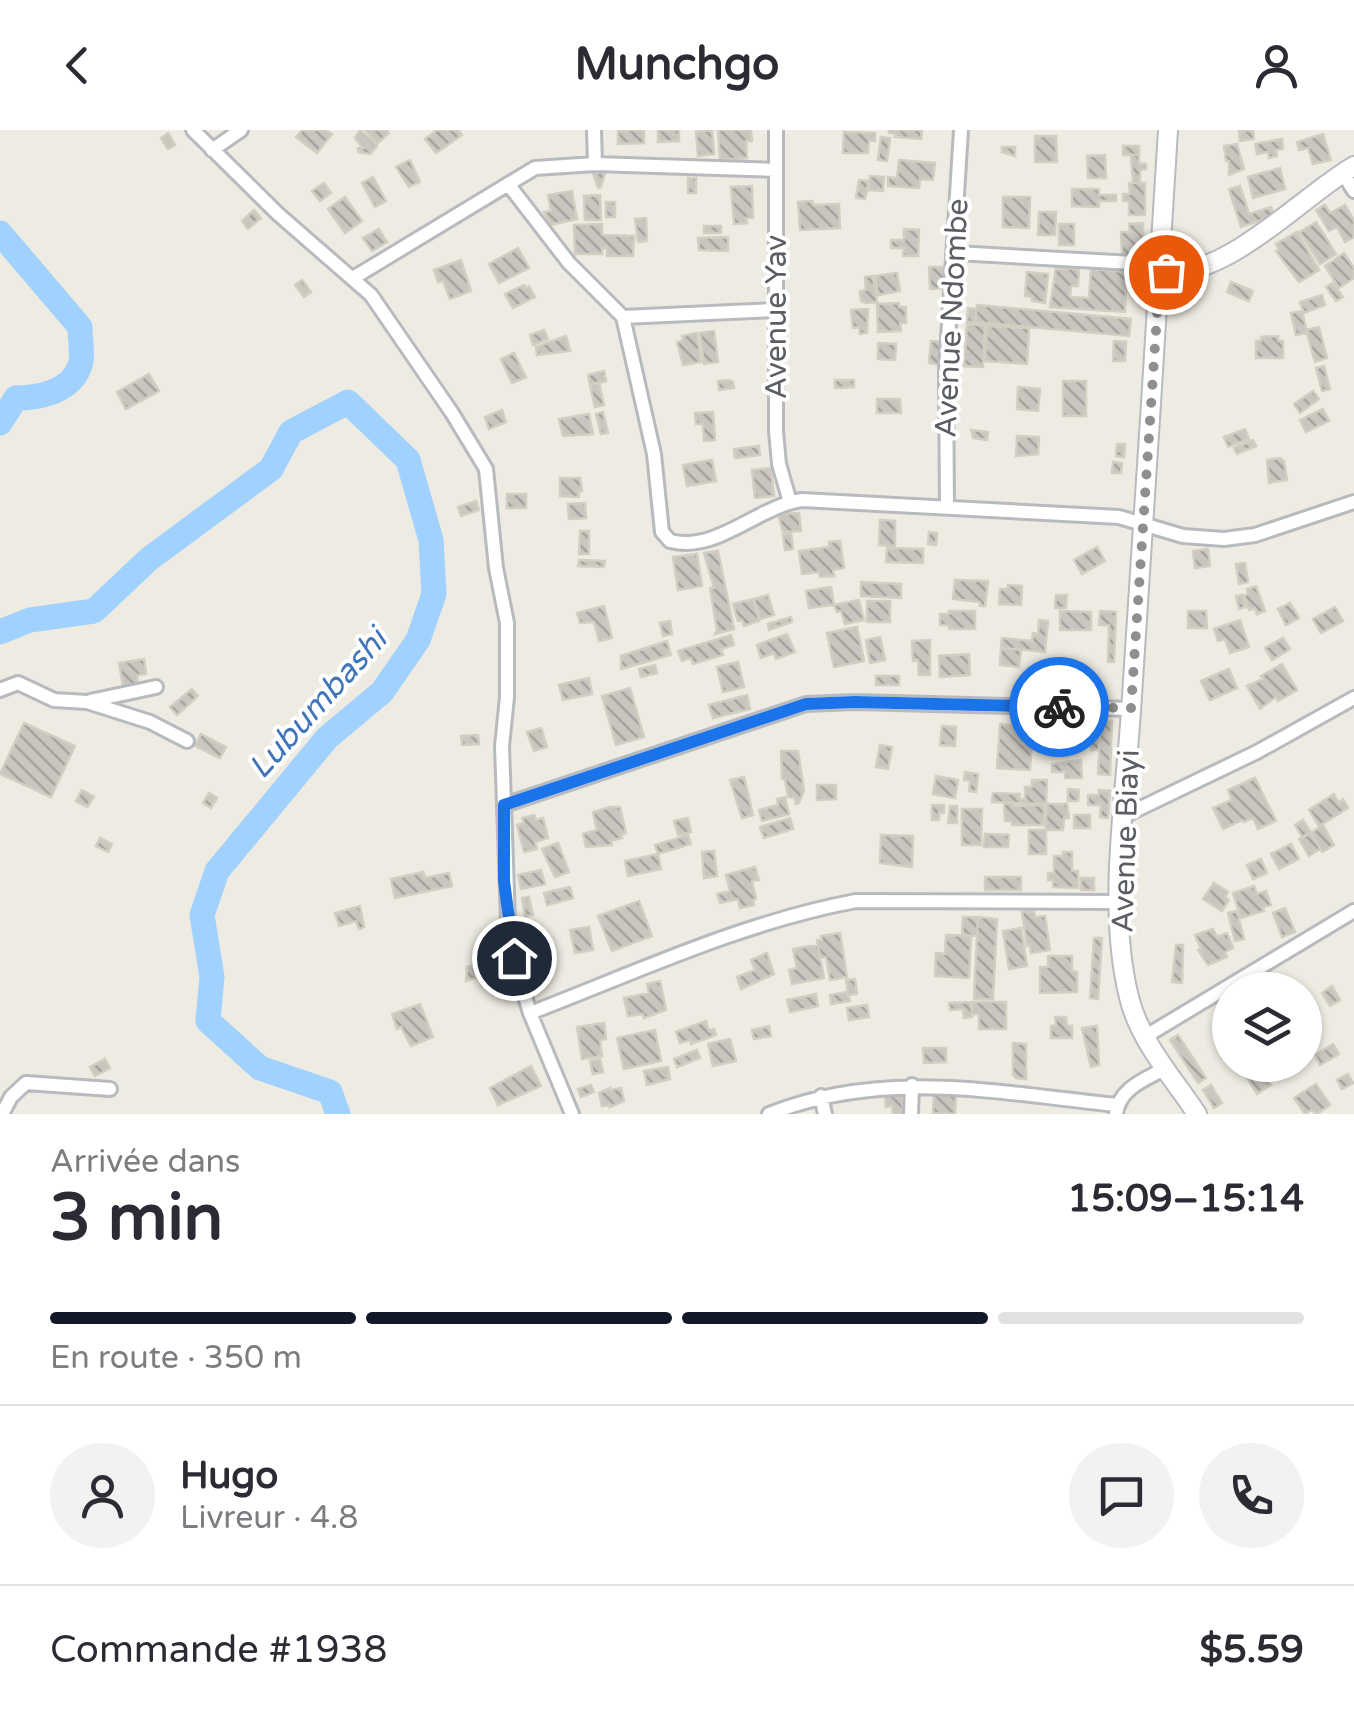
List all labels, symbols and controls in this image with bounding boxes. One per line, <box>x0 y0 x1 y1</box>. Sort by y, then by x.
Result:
icon: back <box>50 38 105 93</box>
text: Munchgo <box>575 38 779 92</box>
icon: person <box>1249 38 1304 93</box>
street label: Avenue Ndombe <box>927 197 977 439</box>
pin <box>1124 230 1209 315</box>
street label: Avenue Yav <box>758 235 795 399</box>
icon: bag <box>1139 245 1194 300</box>
water label: Lubumbashi <box>241 618 398 787</box>
courier <box>1009 657 1109 757</box>
icon: bike <box>1032 680 1087 735</box>
street label: Avenue Biayi <box>1104 749 1148 933</box>
pin <box>472 916 557 1001</box>
icon: home <box>487 931 542 986</box>
map controls <box>1212 972 1322 1082</box>
button: layers <box>1212 972 1322 1082</box>
text: Arrivée dans <box>50 1143 240 1181</box>
text: 15:09–15:14 <box>1067 1176 1304 1222</box>
text: 3 min <box>50 1179 223 1258</box>
text: En route · 350 m <box>50 1339 302 1377</box>
button: person <box>50 1443 155 1548</box>
button: chat <box>1069 1443 1174 1548</box>
button: phone <box>1199 1443 1304 1548</box>
text: Hugo <box>180 1453 278 1499</box>
text: Livreur · 4.8 <box>180 1499 358 1537</box>
text: Commande #1938 <box>50 1627 387 1673</box>
text: $5.59 <box>1199 1627 1304 1673</box>

